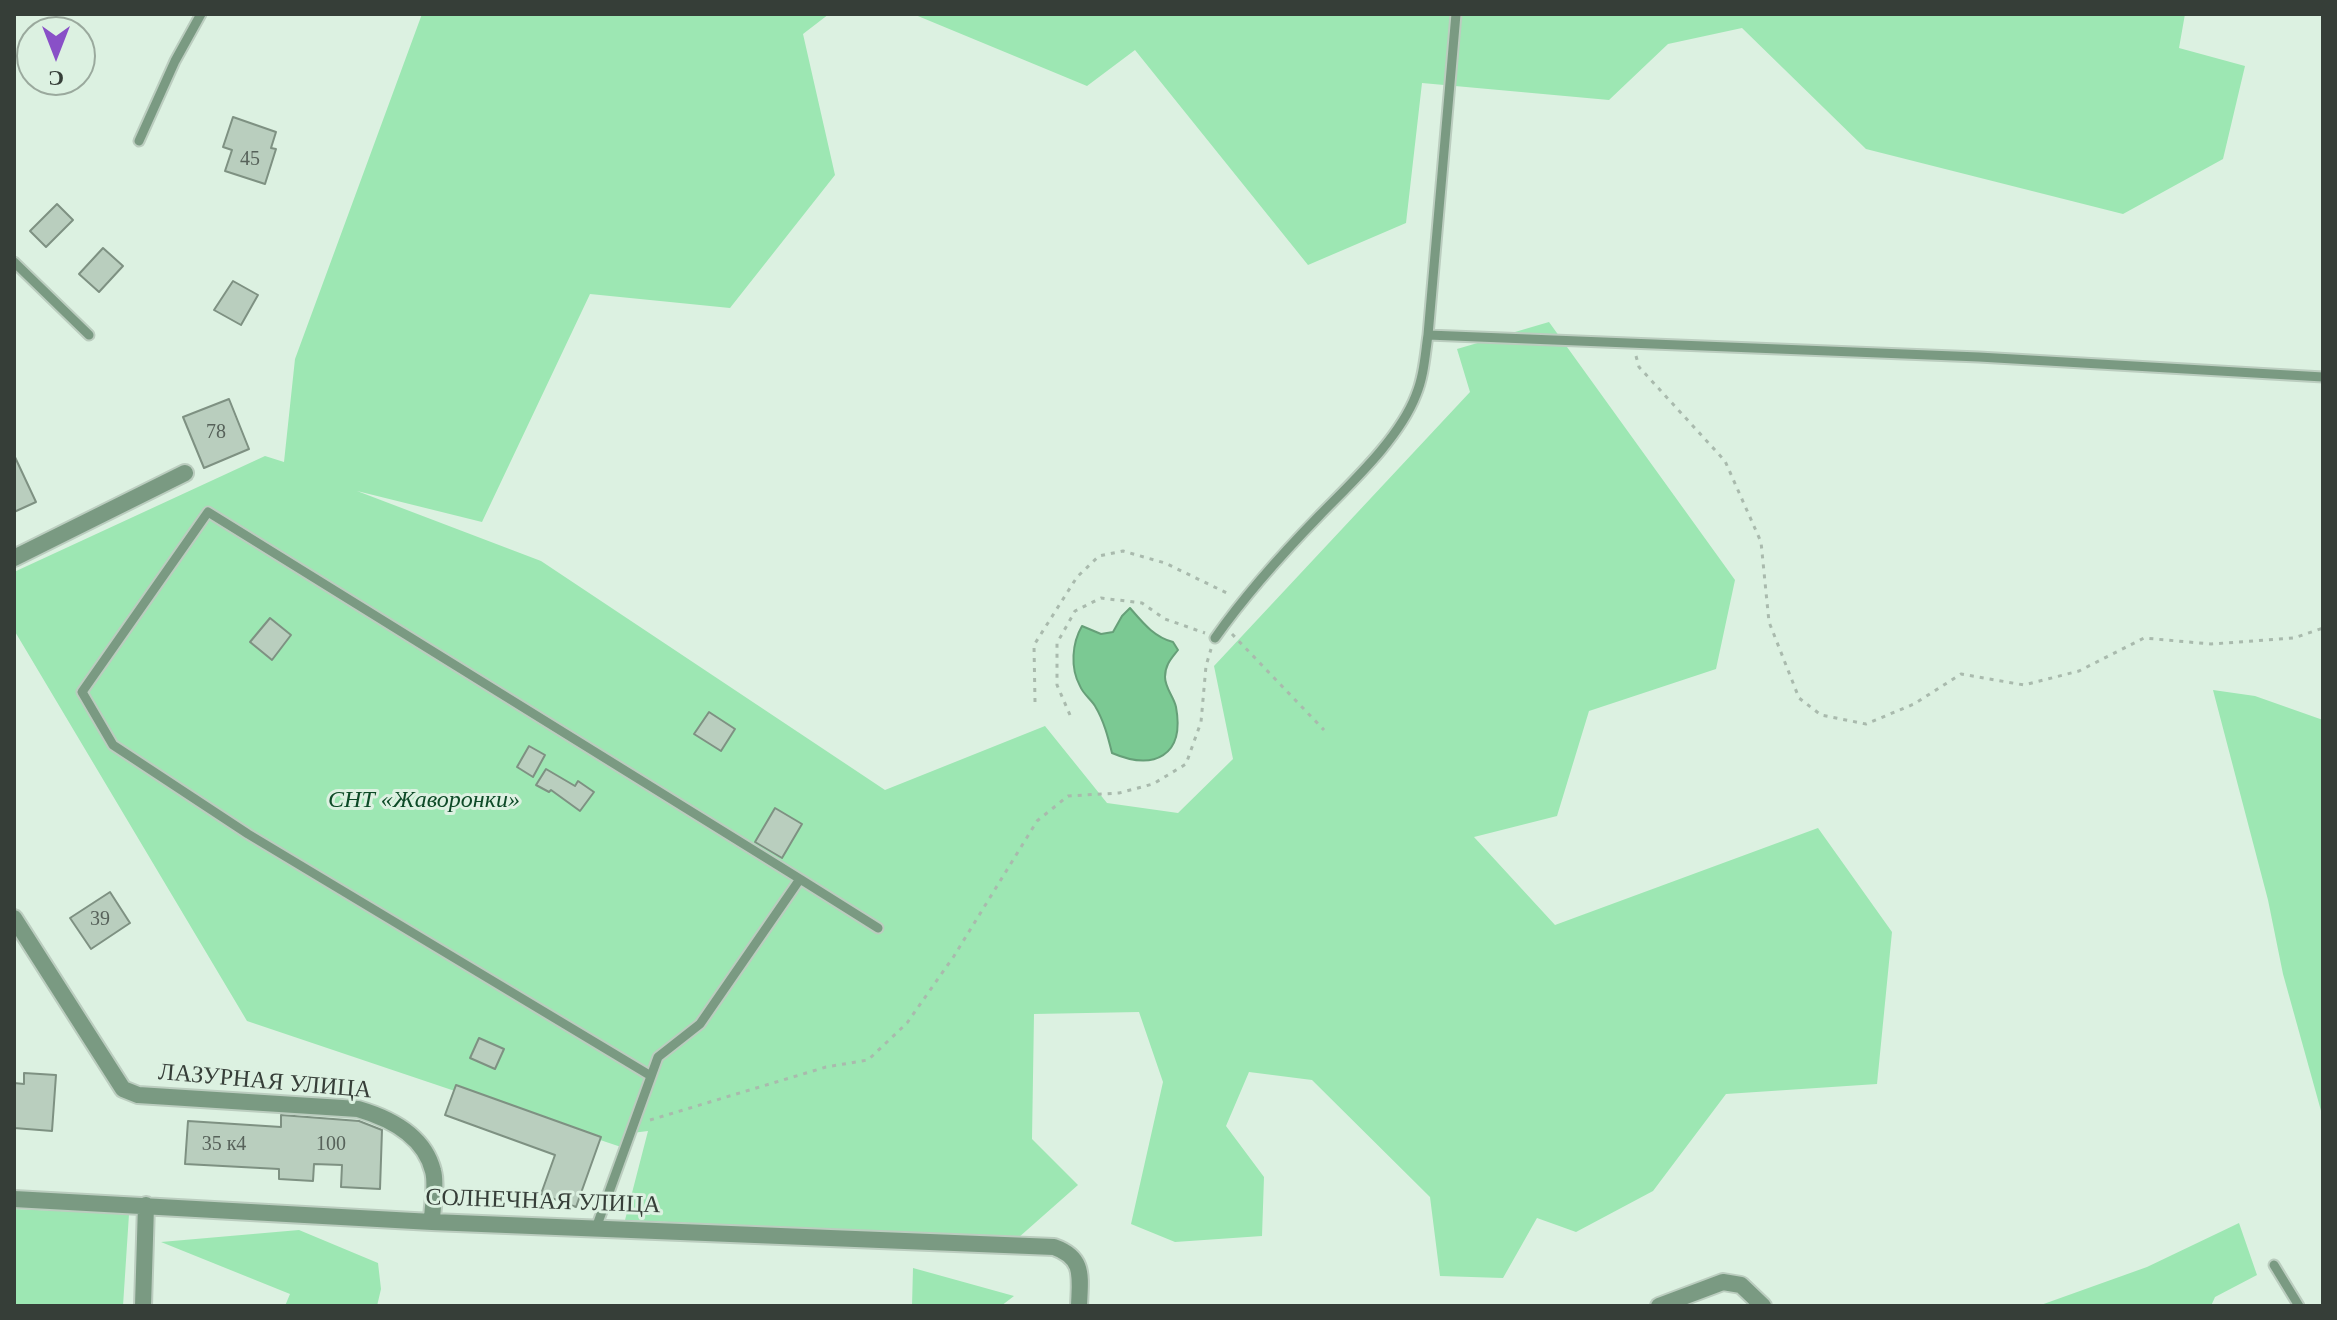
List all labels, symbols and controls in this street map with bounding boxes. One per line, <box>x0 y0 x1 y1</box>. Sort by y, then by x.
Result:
north arrow <box>16 16 96 96</box>
text: С <box>48 66 64 91</box>
house number: 45 <box>240 148 260 172</box>
house number: 78 <box>206 421 226 445</box>
park label: СНТ «Жаворонки» <box>328 787 520 815</box>
house number: 39 <box>90 908 110 932</box>
street label: ЛАЗУРНАЯ УЛИЦА <box>157 1058 373 1106</box>
house number: 35 к4 <box>202 1133 246 1157</box>
house number: 100 <box>316 1133 346 1157</box>
street label: СОЛНЕЧНАЯ УЛИЦА <box>425 1184 661 1220</box>

